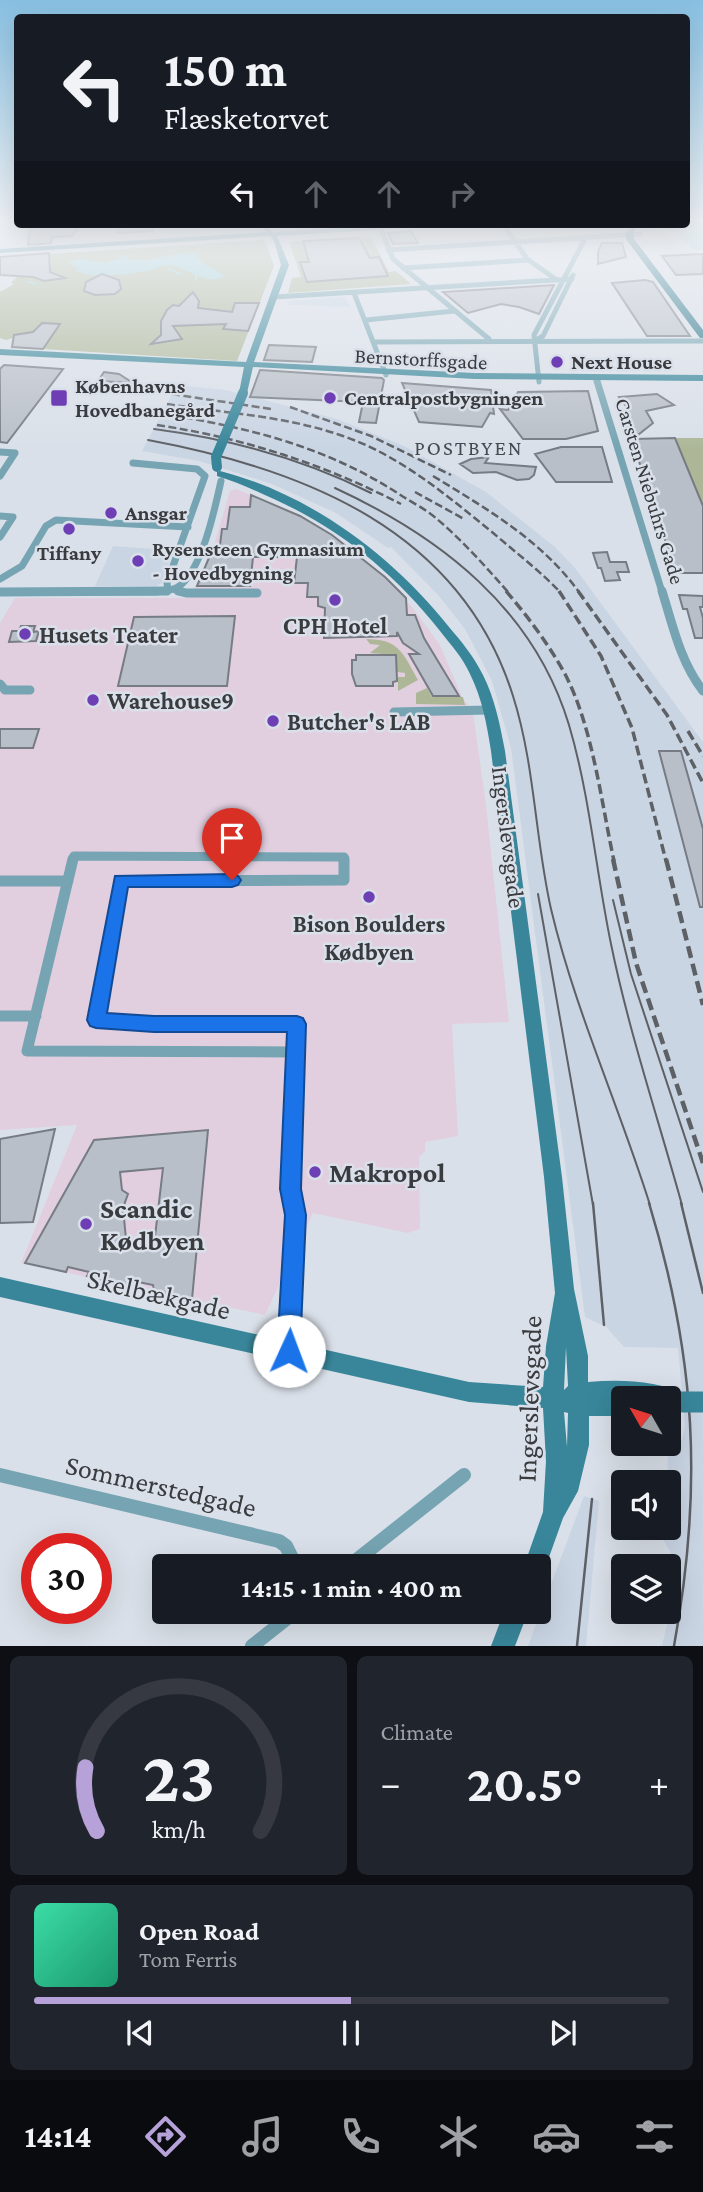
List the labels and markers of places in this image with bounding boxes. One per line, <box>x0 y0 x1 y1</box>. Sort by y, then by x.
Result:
place label: Next House <box>571 350 672 374</box>
marker: Next House <box>549 354 565 370</box>
place label: Københavns Hovedbanegård <box>75 374 215 422</box>
place label: Centralpostbygningen <box>344 386 543 410</box>
marker: Københavns Hovedbanegård <box>49 388 69 408</box>
marker: Centralpostbygningen <box>322 390 338 406</box>
place label: Ansgar <box>124 501 188 525</box>
marker: Ansgar <box>103 505 119 521</box>
marker: Tiffany <box>61 521 77 537</box>
place label: Rysensteen Gymnasium - Hovedbygning <box>152 537 364 585</box>
place label: Tiffany <box>37 541 102 565</box>
marker: Rysensteen Gymnasium - Hovedbygning <box>130 553 146 569</box>
marker: CPH Hotel <box>327 592 343 608</box>
place label: CPH Hotel <box>283 612 387 639</box>
place label: Husets Teater <box>39 621 179 648</box>
marker: Husets Teater <box>17 626 33 642</box>
place label: Warehouse9 <box>106 687 234 714</box>
marker: Warehouse9 <box>85 692 101 708</box>
place label: Butcher's LAB <box>287 708 431 735</box>
marker: Butcher's LAB <box>265 713 281 729</box>
pin <box>202 808 262 880</box>
marker: Bison Boulders Kødbyen <box>361 889 377 905</box>
place label: Bison Boulders Kødbyen <box>293 910 445 965</box>
place label: Makropol <box>329 1157 445 1188</box>
marker: Makropol <box>307 1164 323 1180</box>
place label: Scandic Kødbyen <box>100 1193 205 1256</box>
marker: Scandic Kødbyen <box>78 1216 94 1232</box>

